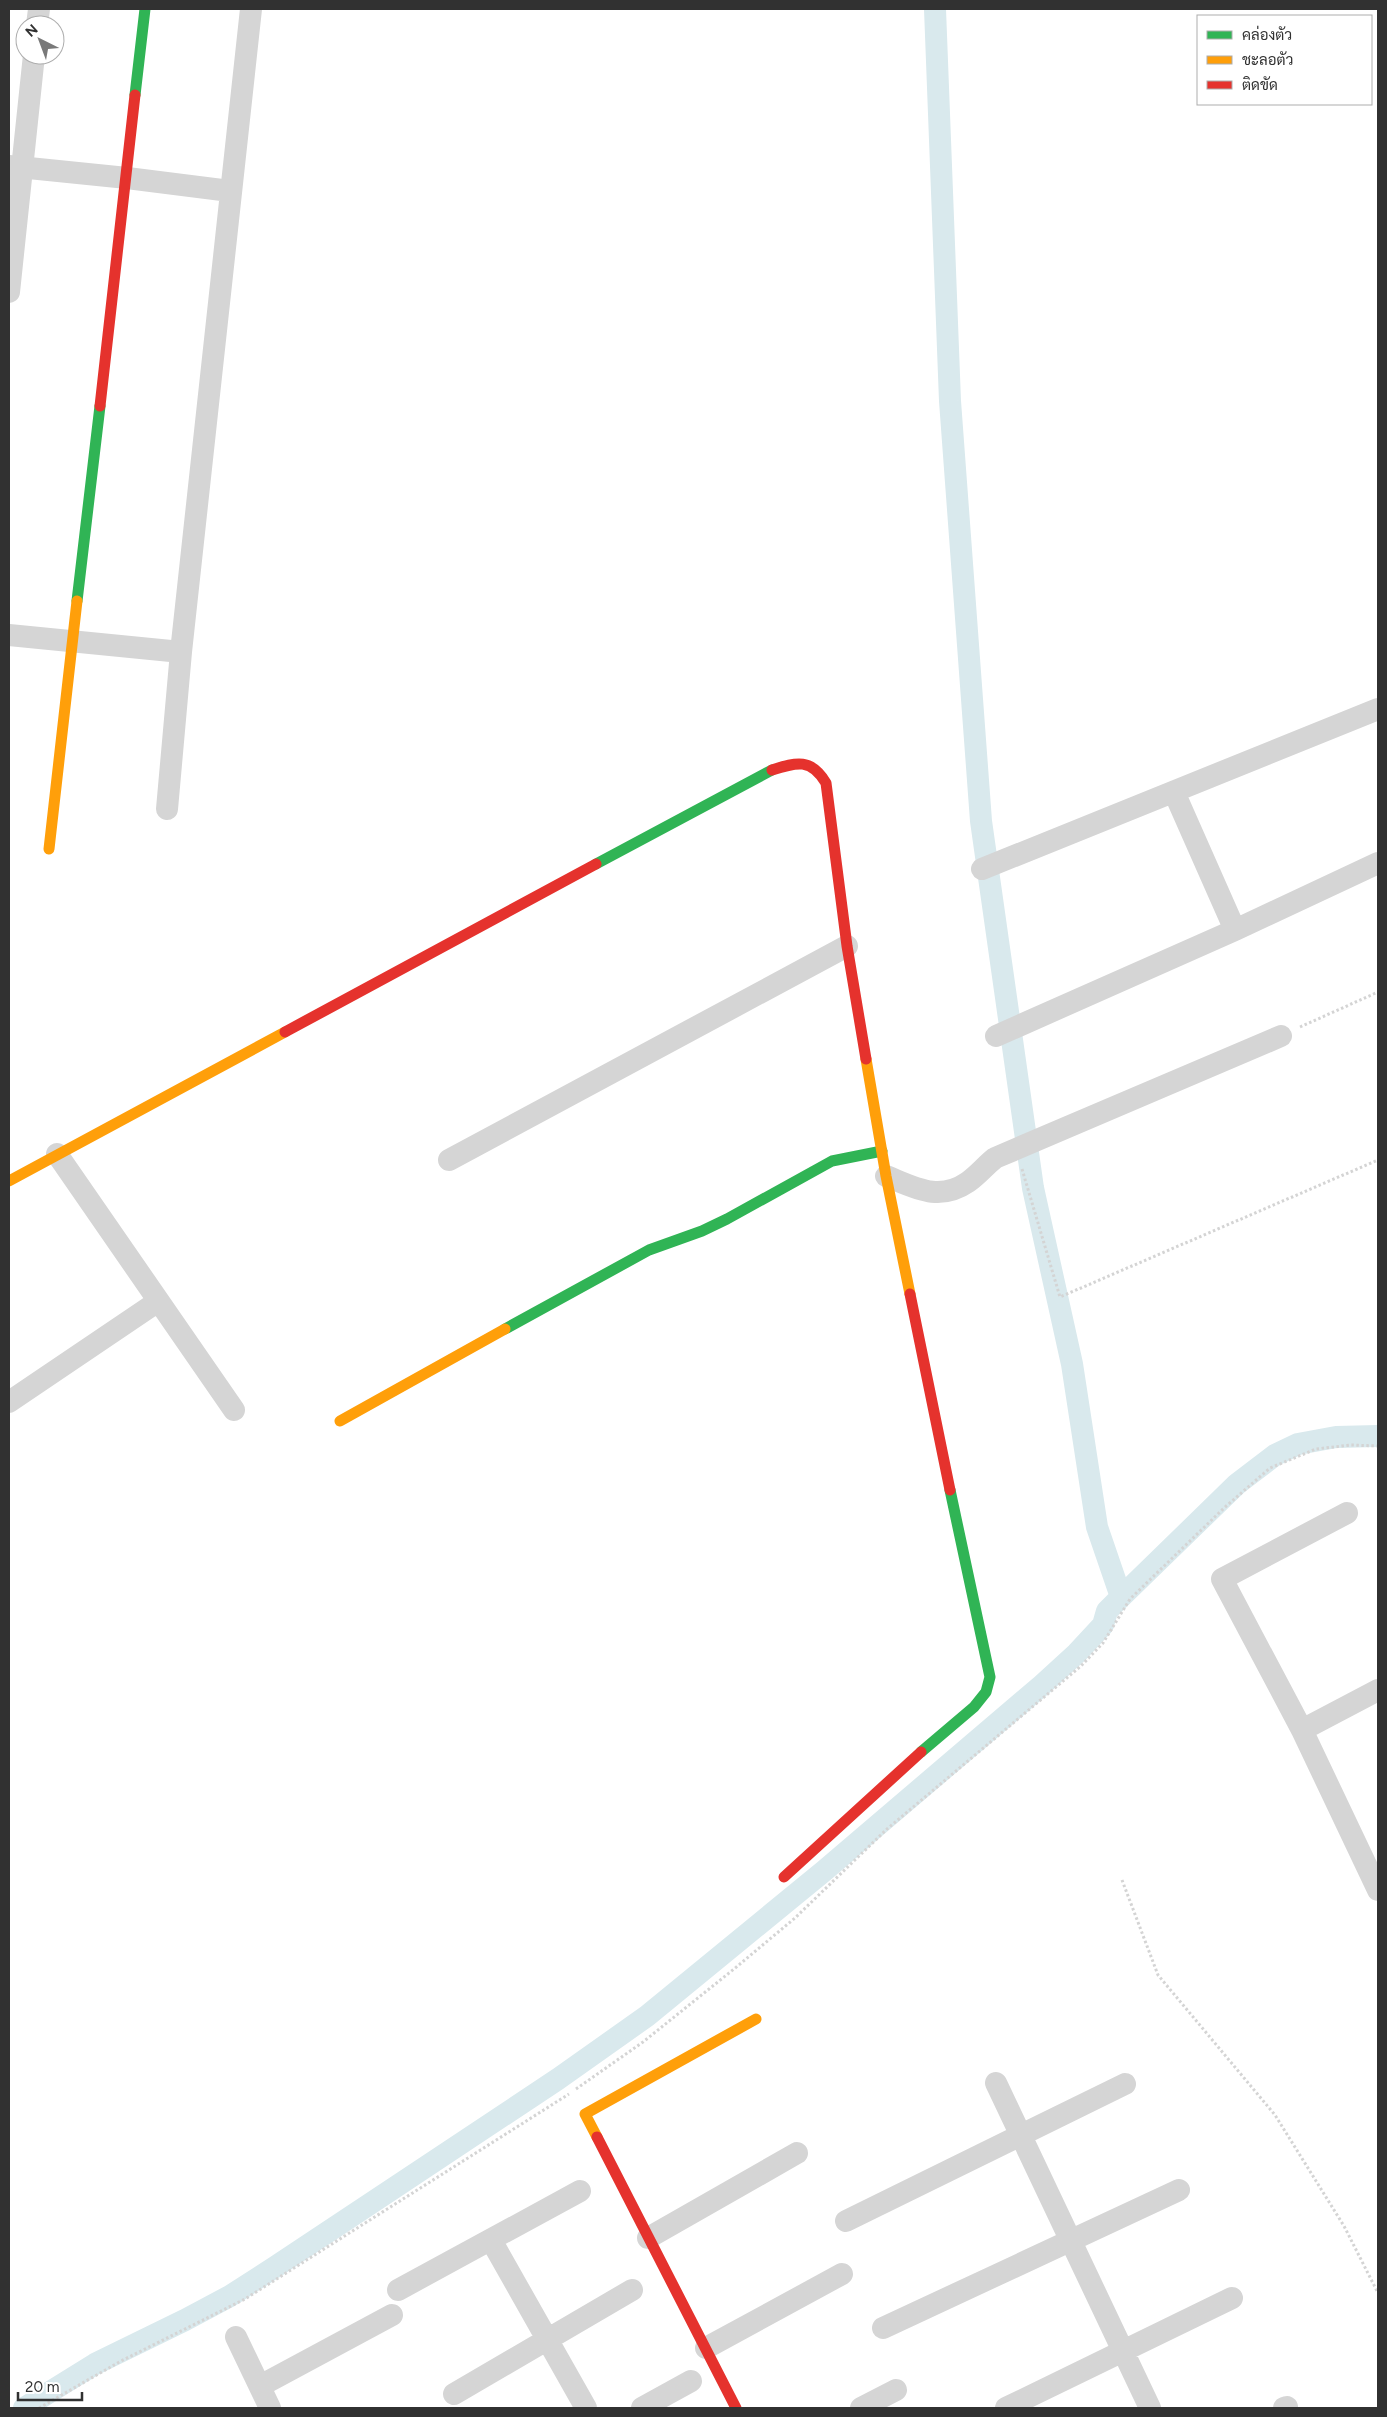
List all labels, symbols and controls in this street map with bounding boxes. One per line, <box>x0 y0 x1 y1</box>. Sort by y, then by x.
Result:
north arrow <box>15 15 65 65</box>
legend <box>1197 15 1372 105</box>
text: N <box>22 21 41 41</box>
text: คล่องตัว <box>1242 25 1292 44</box>
text: ชะลอตัว <box>1242 51 1293 69</box>
text: ติดขัด <box>1242 76 1278 94</box>
scale bar <box>18 2370 81 2402</box>
text: 20 m <box>25 2378 59 2396</box>

